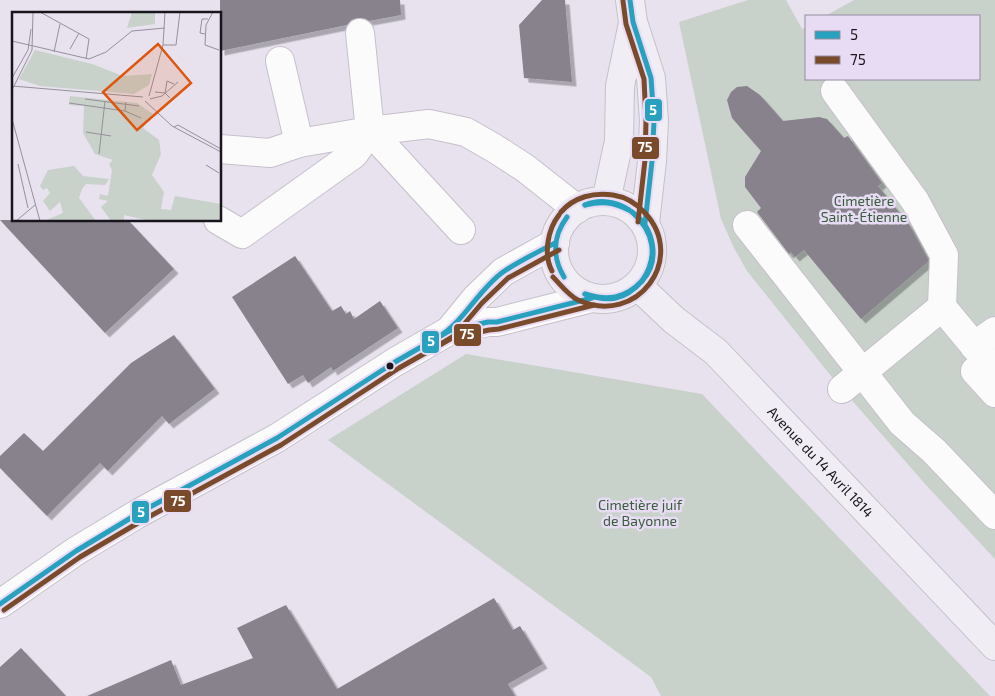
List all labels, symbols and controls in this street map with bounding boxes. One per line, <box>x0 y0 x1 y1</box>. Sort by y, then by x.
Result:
inset map <box>12 12 221 221</box>
legend <box>805 15 980 80</box>
text: 5 <box>850 25 858 43</box>
text: 75 <box>850 50 866 68</box>
line badge: 5 <box>644 98 663 122</box>
text: 5 <box>649 101 657 118</box>
line badge: 75 <box>631 136 660 160</box>
text: 75 <box>637 138 653 155</box>
park label: Cimetière Saint-Étienne <box>821 192 907 225</box>
line badge: 75 <box>453 323 482 347</box>
text: 75 <box>459 325 475 342</box>
line badge: 5 <box>421 330 440 354</box>
text: 5 <box>427 332 435 349</box>
unlabelled marker <box>385 361 395 371</box>
street label: Avenue du 14 Avril 1814 <box>764 403 877 521</box>
line badge: 75 <box>163 489 192 513</box>
text: 75 <box>170 492 186 509</box>
park label: Cimetière juif de Bayonne <box>598 496 683 529</box>
line badge: 5 <box>131 500 150 524</box>
text: 5 <box>137 503 145 520</box>

